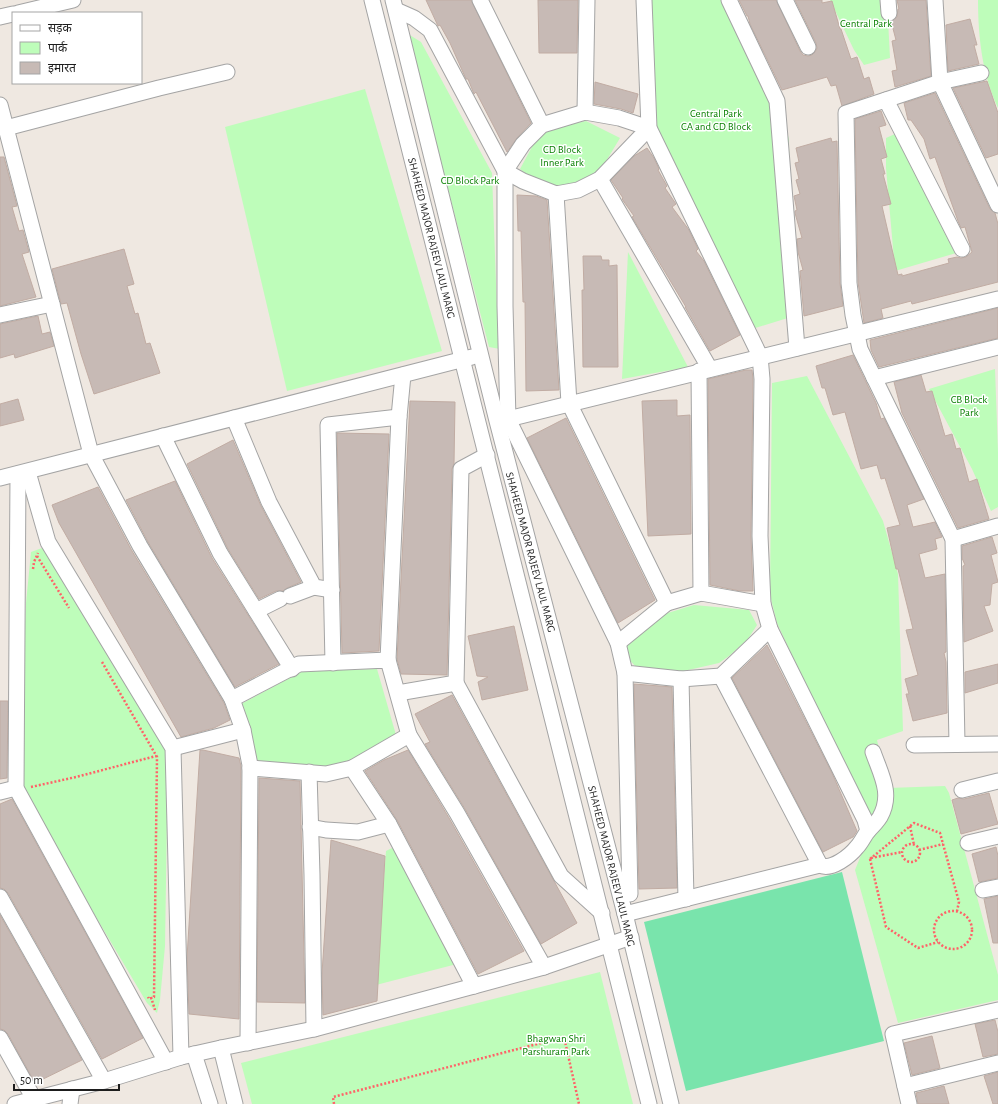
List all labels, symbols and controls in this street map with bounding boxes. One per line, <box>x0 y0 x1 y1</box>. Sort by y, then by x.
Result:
legend <box>12 12 142 84</box>
park label: Central Park <box>840 18 892 29</box>
text: सड़क <box>48 22 73 35</box>
text: पार्क <box>48 41 68 54</box>
text: इमारत <box>48 62 77 75</box>
park label: Central Park CA and CD Block <box>681 108 751 132</box>
park label: CD Block Inner Park <box>540 144 584 168</box>
street label: SHAHEED MAJOR RAJEEV LAUL MARG <box>406 157 457 320</box>
park label: CD Block Park <box>441 175 499 186</box>
park label: CB Block Park <box>951 394 987 418</box>
street label: SHAHEED MAJOR RAJEEV LAUL MARG <box>504 471 557 633</box>
street label: SHAHEED MAJOR RAJEEV LAUL MARG <box>586 785 637 948</box>
park label: Bhagwan Shri Parshuram Park <box>522 1033 590 1057</box>
scale bar <box>14 1066 119 1092</box>
text: 50 m <box>20 1074 43 1086</box>

